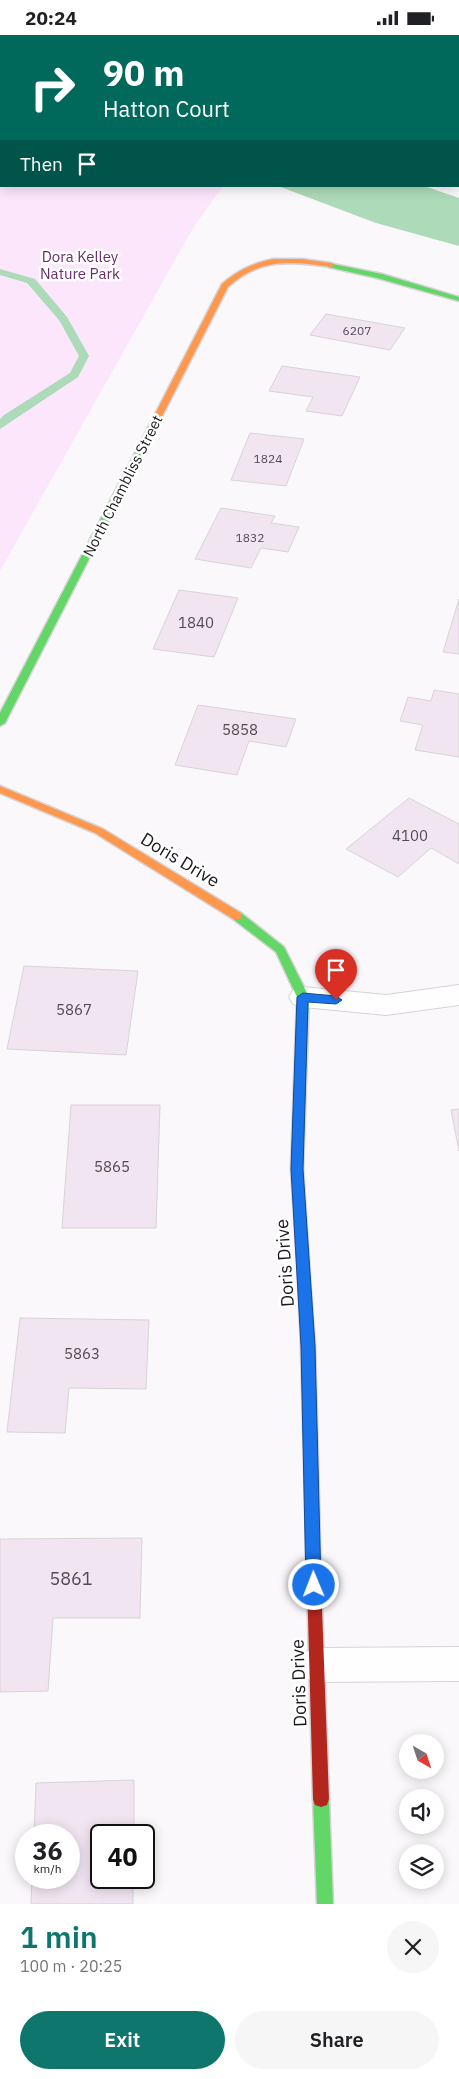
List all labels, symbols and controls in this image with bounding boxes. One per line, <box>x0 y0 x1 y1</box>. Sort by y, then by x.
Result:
text: 20:24 <box>25 6 77 30</box>
text: 90 m <box>103 50 185 96</box>
icon: right <box>20 55 85 120</box>
text: Hatton Court <box>103 94 230 123</box>
icon: arrive <box>73 150 101 178</box>
text: Then <box>20 152 63 176</box>
park label: Dora Kelley Nature Park <box>40 247 120 283</box>
house number: 6207 <box>343 323 371 338</box>
street label: North Chambliss Street <box>79 412 167 560</box>
house number: 1824 <box>254 451 282 466</box>
house number: 1832 <box>236 530 264 545</box>
house number: 1840 <box>178 613 214 632</box>
house number: 5858 <box>222 720 258 739</box>
house number: 4100 <box>392 826 428 845</box>
street label: Doris Drive <box>137 827 224 892</box>
pin <box>315 949 357 1000</box>
icon: arrive <box>322 956 350 984</box>
house number: 5867 <box>56 1000 92 1019</box>
house number: 5865 <box>94 1157 130 1176</box>
street label: Doris Drive <box>270 1218 299 1308</box>
house number: 5863 <box>64 1344 100 1363</box>
position arrow <box>287 1558 339 1610</box>
house number: 5861 <box>49 1567 93 1590</box>
street label: Doris Drive <box>285 1639 312 1727</box>
north arrow <box>399 1734 444 1779</box>
map controls <box>399 1734 444 1889</box>
button: sound <box>399 1789 444 1834</box>
speed limit sign: 40 <box>90 1824 155 1889</box>
text: 36 <box>32 1834 63 1867</box>
button: layers <box>399 1844 444 1889</box>
text: km/h <box>33 1861 62 1876</box>
text: 1 min <box>20 1917 98 1956</box>
button: close <box>387 1921 439 1973</box>
text: 100 m · 20:25 <box>20 1956 122 1976</box>
button: Exit <box>20 2011 225 2069</box>
button: Share <box>235 2011 439 2069</box>

